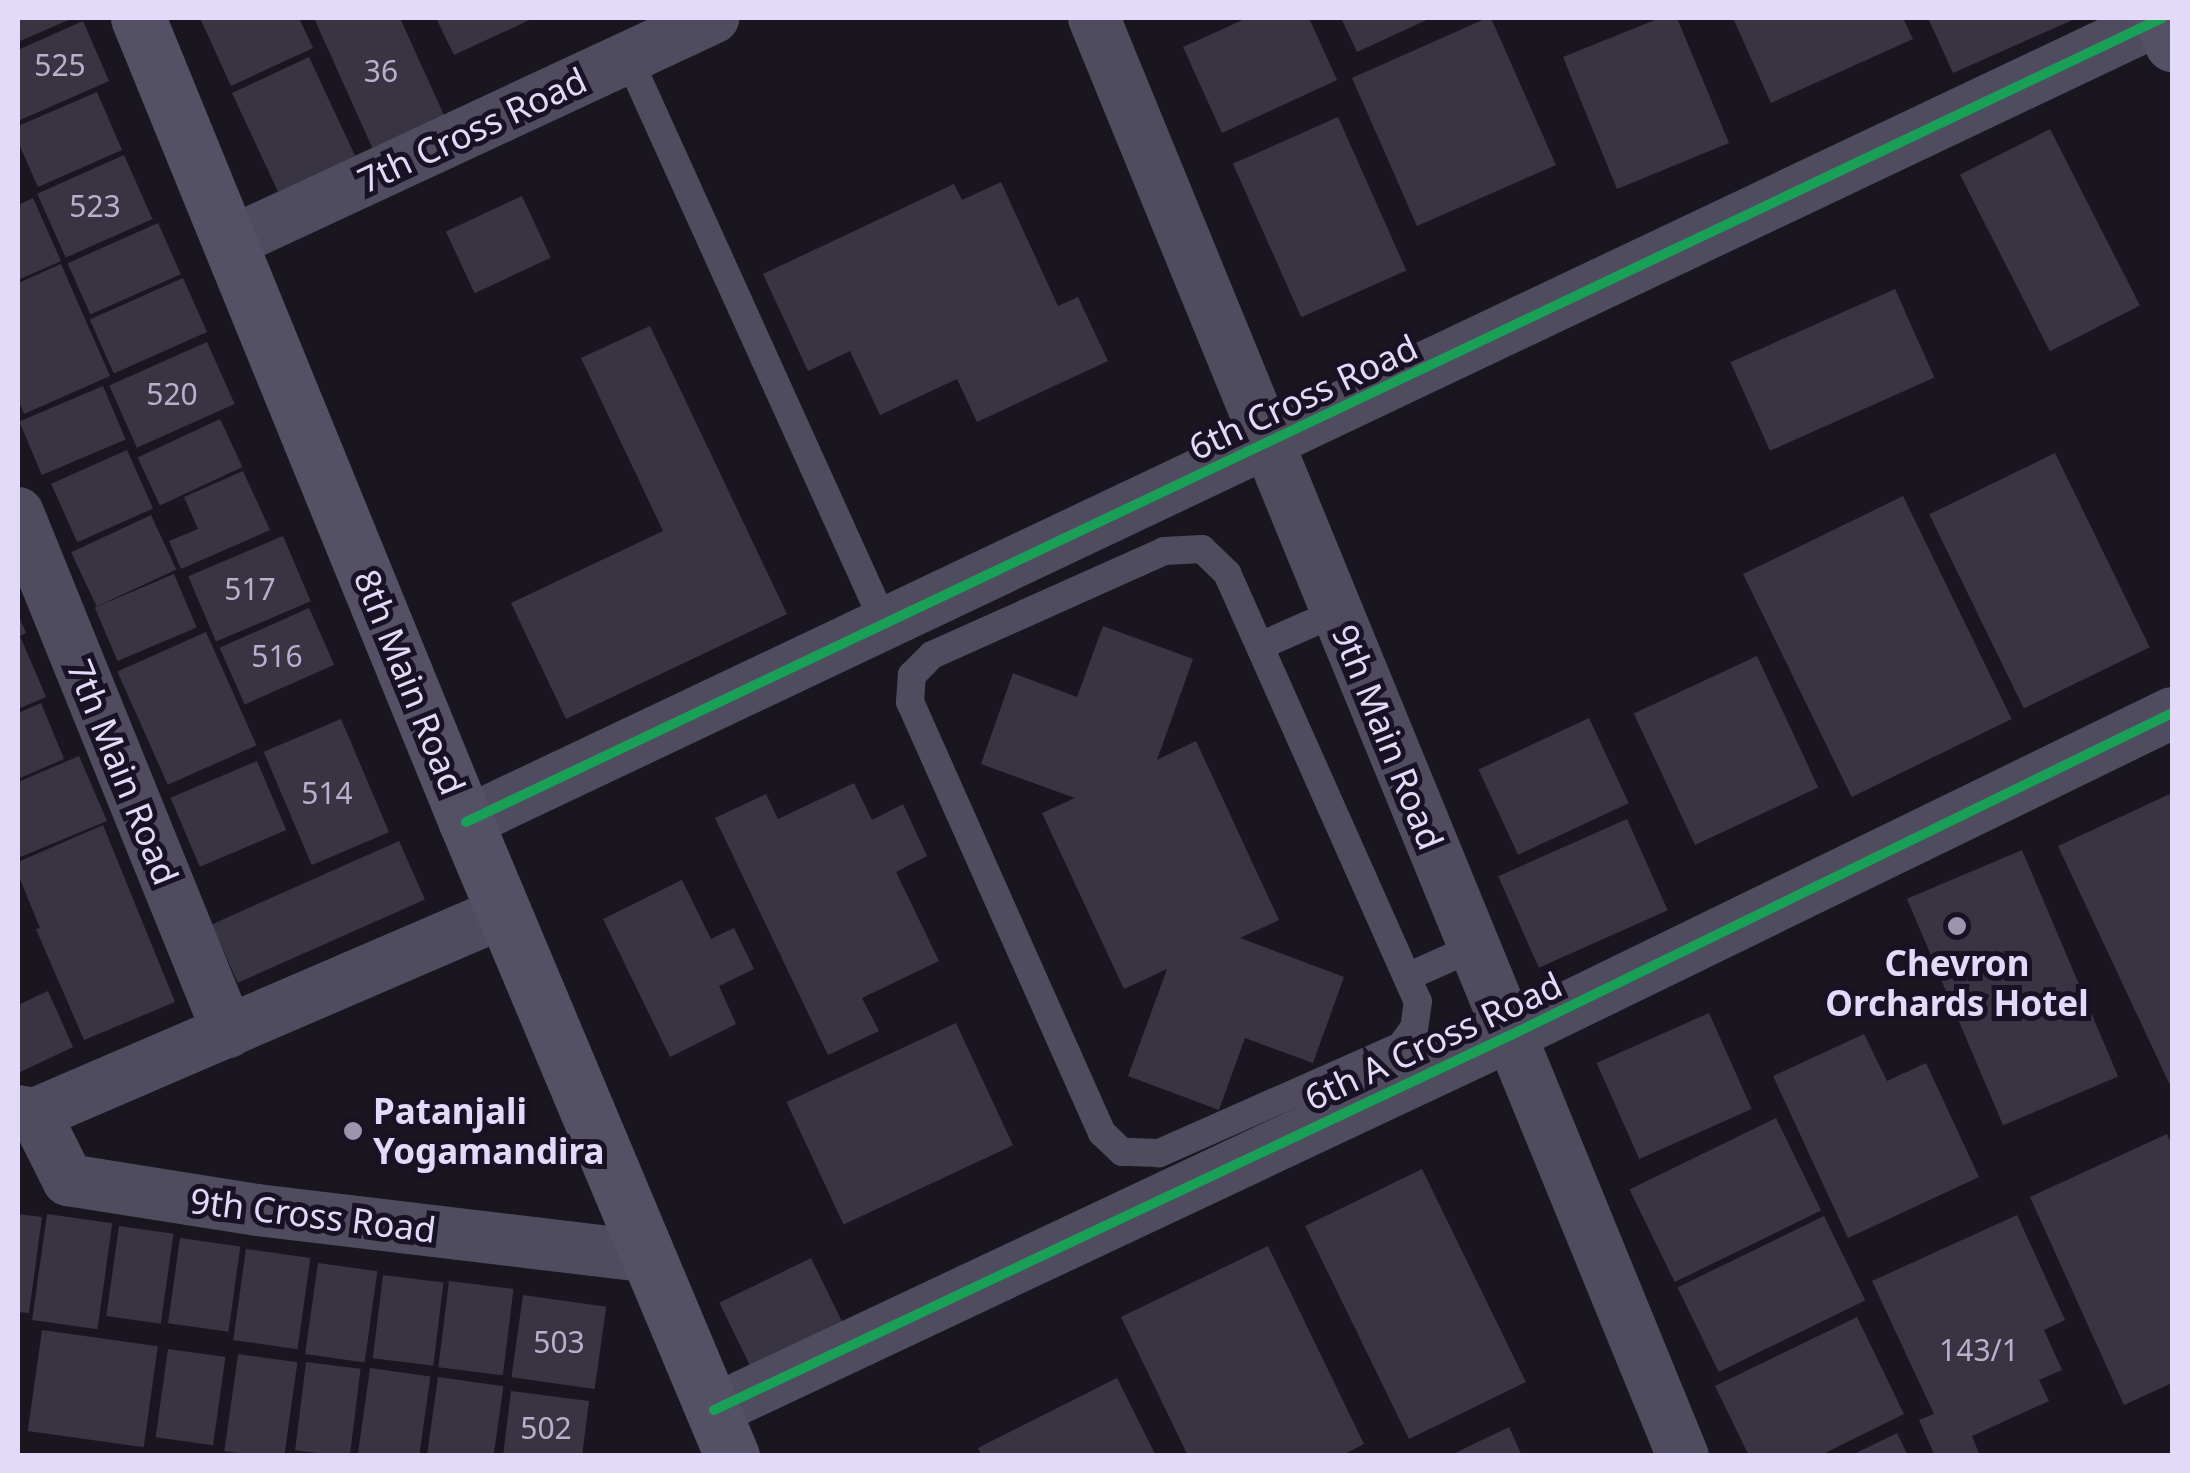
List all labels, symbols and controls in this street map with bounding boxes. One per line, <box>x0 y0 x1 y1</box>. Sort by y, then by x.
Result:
house number: 525 <box>34 47 86 83</box>
house number: 36 <box>364 53 398 89</box>
street label: 7th Cross Road <box>351 59 593 201</box>
house number: 523 <box>69 188 121 224</box>
street label: 6th Cross Road <box>1182 326 1424 468</box>
house number: 520 <box>146 376 198 412</box>
street label: 8th Main Road <box>346 564 474 800</box>
house number: 517 <box>224 571 276 607</box>
street label: 9th Main Road <box>1324 619 1452 855</box>
house number: 516 <box>251 638 303 674</box>
street label: 7th Main Road <box>59 654 187 890</box>
house number: 514 <box>301 775 353 811</box>
marker: Chevron Orchards Hotel <box>1946 915 1968 937</box>
place label: Chevron Orchards Hotel <box>1825 942 2089 1024</box>
street label: 6th A Cross Road <box>1298 963 1568 1119</box>
place label: Patanjali Yogamandira <box>373 1090 604 1172</box>
marker: Patanjali Yogamandira <box>342 1120 364 1142</box>
street label: 9th Cross Road <box>188 1179 438 1251</box>
house number: 503 <box>533 1324 585 1360</box>
house number: 143/1 <box>1939 1332 2019 1368</box>
house number: 502 <box>520 1410 572 1446</box>

